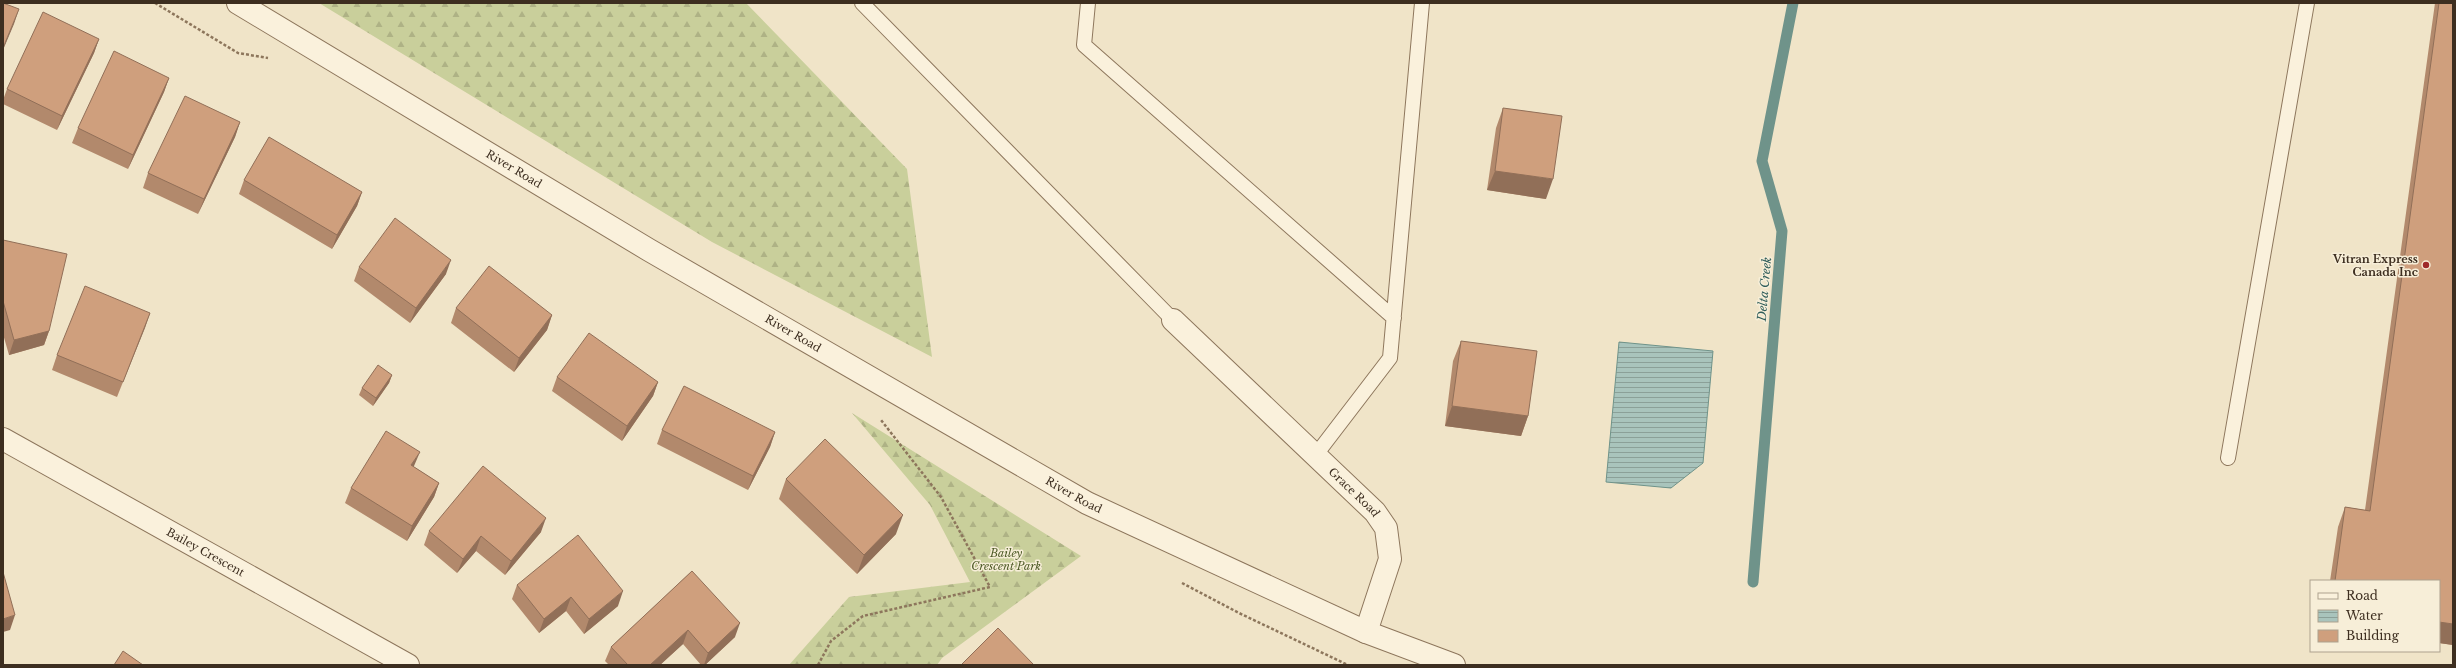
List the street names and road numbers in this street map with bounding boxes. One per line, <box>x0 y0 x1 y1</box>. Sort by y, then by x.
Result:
street label: River Road <box>484 147 545 191</box>
street label: River Road <box>763 312 824 355</box>
street label: Grace Road <box>1326 465 1383 520</box>
street label: River Road <box>1043 474 1105 516</box>
street label: Bailey Crescent <box>164 525 248 580</box>

